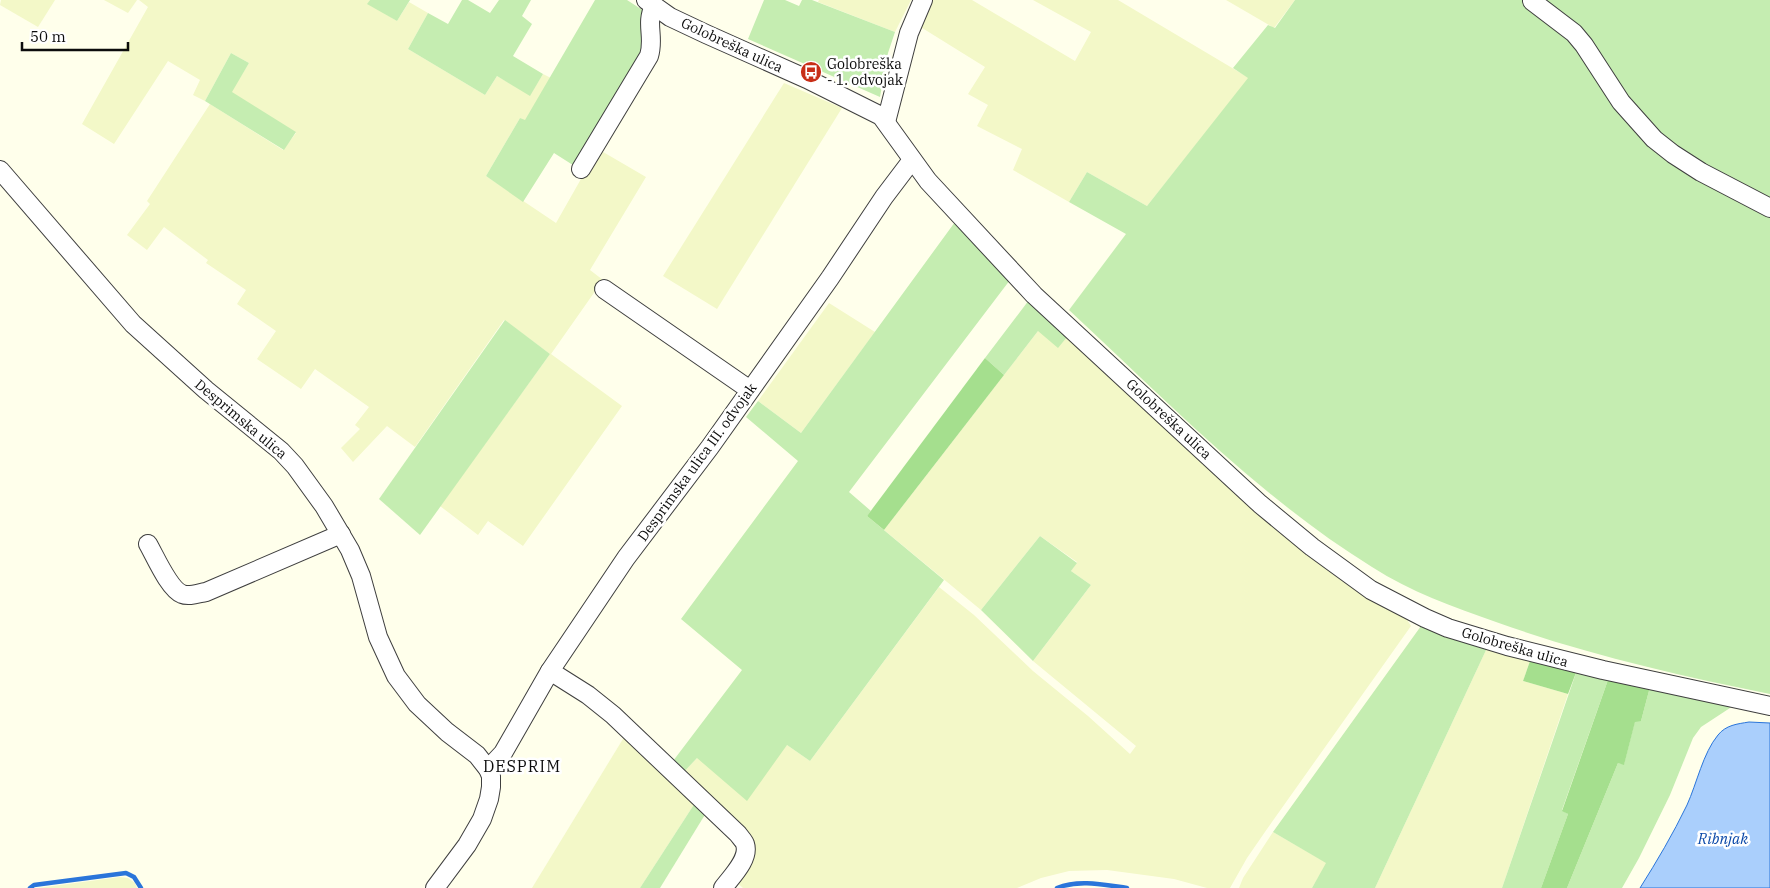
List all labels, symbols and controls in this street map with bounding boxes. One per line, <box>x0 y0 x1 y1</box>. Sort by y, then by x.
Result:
street label: Golobreška ulica <box>678 14 786 77</box>
scale bar <box>22 20 129 52</box>
text: 50 m <box>30 27 66 46</box>
place label: Golobreška - 1. odvojak <box>827 55 904 89</box>
bus stop icon: Golobreška - 1. odvojak <box>799 60 823 84</box>
street label: Desprimska ulica <box>191 375 291 463</box>
street label: Golobreška ulica <box>1123 375 1216 463</box>
street label: Desprimska ulica III. odvojak <box>633 379 761 545</box>
street label: Golobreška ulica <box>1460 623 1571 671</box>
district label: DESPRIM <box>483 756 561 776</box>
water label: Ribnjak <box>1697 829 1748 848</box>

